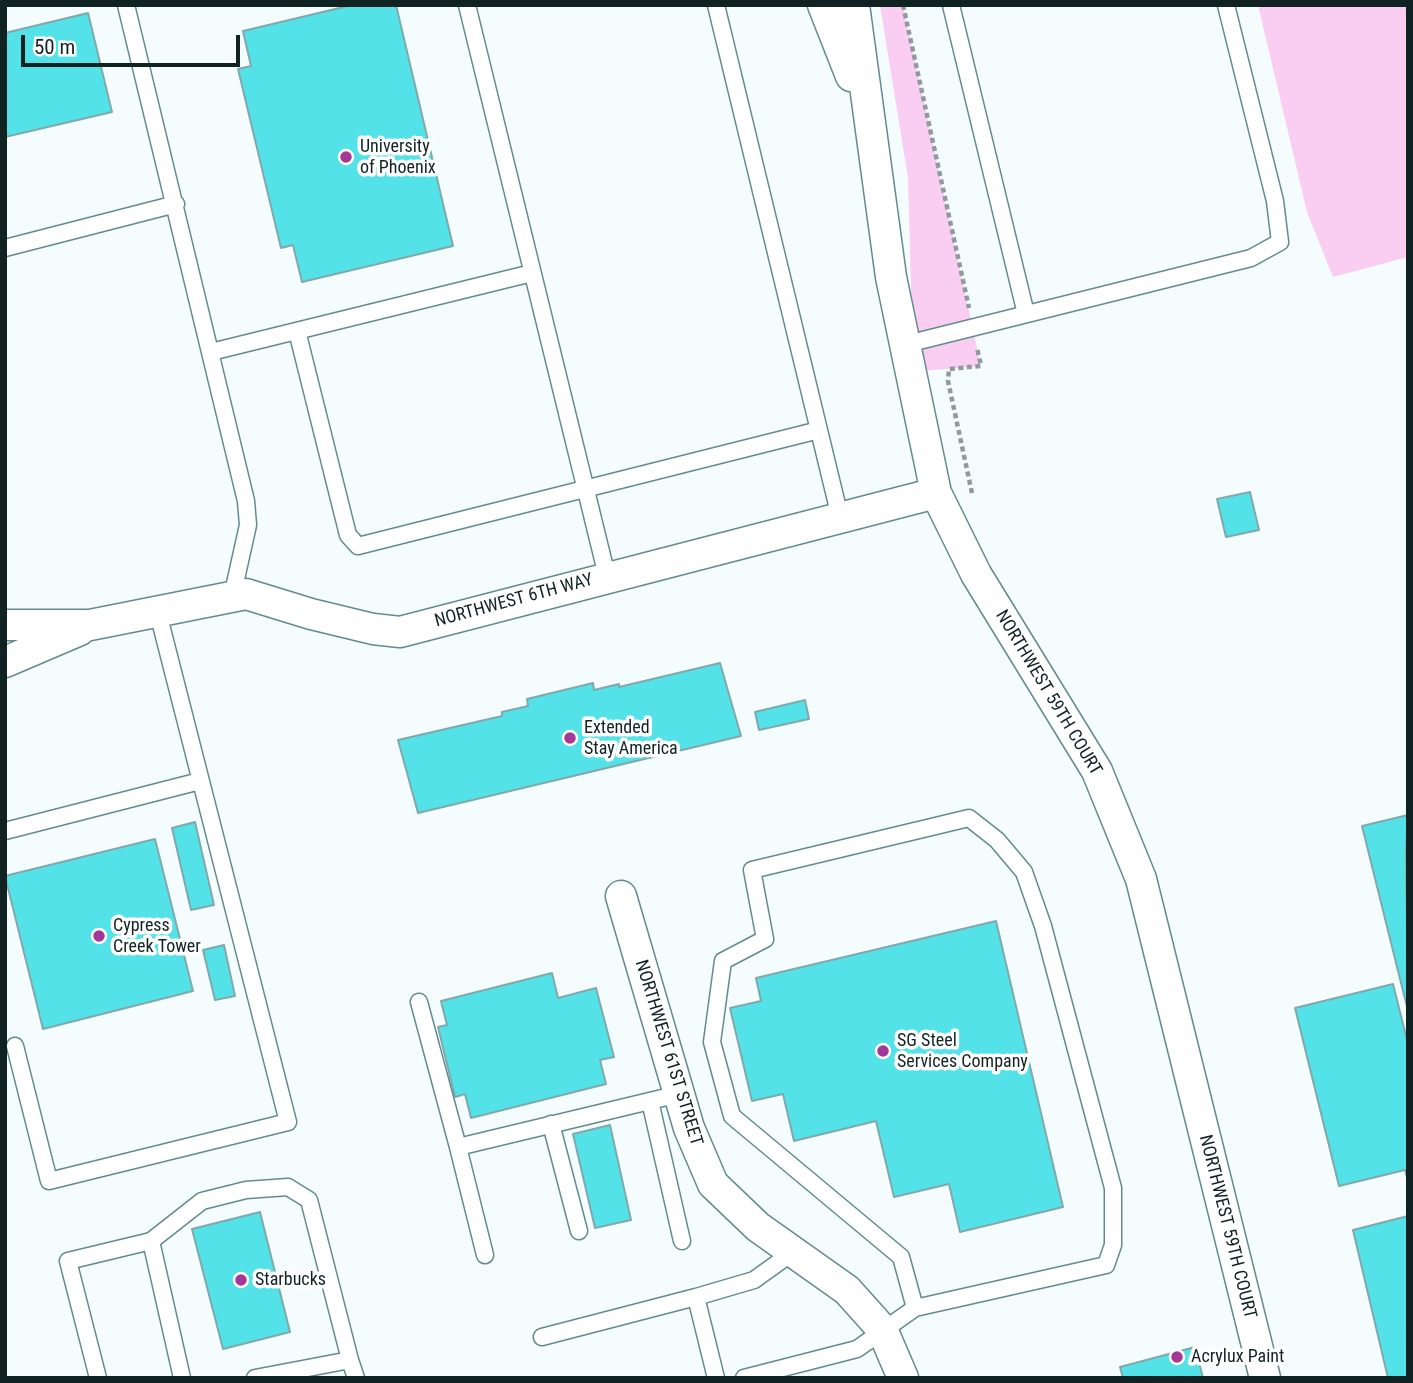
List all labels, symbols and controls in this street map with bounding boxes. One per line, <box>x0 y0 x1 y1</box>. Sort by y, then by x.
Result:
scale bar <box>24 21 243 65</box>
text: 50 m <box>34 35 75 59</box>
place label: University of Phoenix <box>360 136 436 178</box>
marker: University of Phoenix <box>338 149 354 165</box>
street label: NORTHWEST 6TH WAY <box>433 570 595 632</box>
street label: NORTHWEST 59TH COURT <box>990 607 1106 779</box>
place label: Extended Stay America <box>584 717 678 760</box>
marker: Extended Stay America <box>562 730 578 746</box>
place label: Cypress Creek Tower <box>113 915 201 958</box>
marker: Cypress Creek Tower <box>91 928 107 944</box>
street label: NORTHWEST 61ST STREET <box>629 957 707 1149</box>
place label: SG Steel Services Company <box>897 1030 1028 1072</box>
marker: SG Steel Services Company <box>875 1043 891 1059</box>
street label: NORTHWEST 59TH COURT <box>1194 1133 1260 1321</box>
place label: Starbucks <box>255 1269 326 1291</box>
marker: Starbucks <box>233 1272 249 1288</box>
place label: Acrylux Paint <box>1191 1346 1284 1368</box>
marker: Acrylux Paint <box>1169 1349 1185 1365</box>

